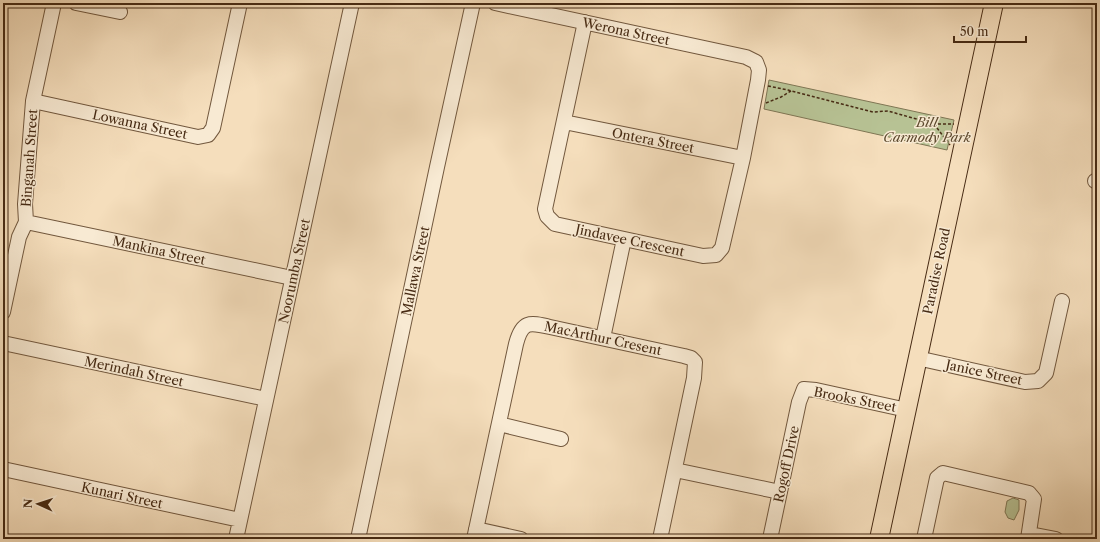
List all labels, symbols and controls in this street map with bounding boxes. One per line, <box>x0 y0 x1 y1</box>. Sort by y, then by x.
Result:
street label: Werona Street <box>580 14 672 48</box>
scale bar <box>954 18 1026 44</box>
text: 50 m <box>960 24 989 39</box>
street label: Lowanna Street <box>91 106 189 142</box>
street label: Binganah Street <box>18 108 40 208</box>
park label: Bill Carmody Park <box>883 114 971 145</box>
street label: Ontera Street <box>611 124 696 156</box>
street label: Noorumba Street <box>275 217 313 325</box>
street label: Jindavee Crescent <box>572 220 686 259</box>
street label: Mallawa Street <box>398 224 432 317</box>
street label: Paradise Road <box>919 226 953 316</box>
street label: Mankina Street <box>111 232 207 268</box>
street label: MacArthur Cresent <box>543 318 664 358</box>
street label: Merindah Street <box>83 353 185 389</box>
street label: Janice Street <box>942 356 1024 388</box>
street label: Brooks Street <box>812 383 898 415</box>
street label: Rogoff Drive <box>770 424 802 504</box>
street label: Kunari Street <box>80 479 165 512</box>
north arrow <box>18 484 58 524</box>
text: N <box>21 498 35 509</box>

